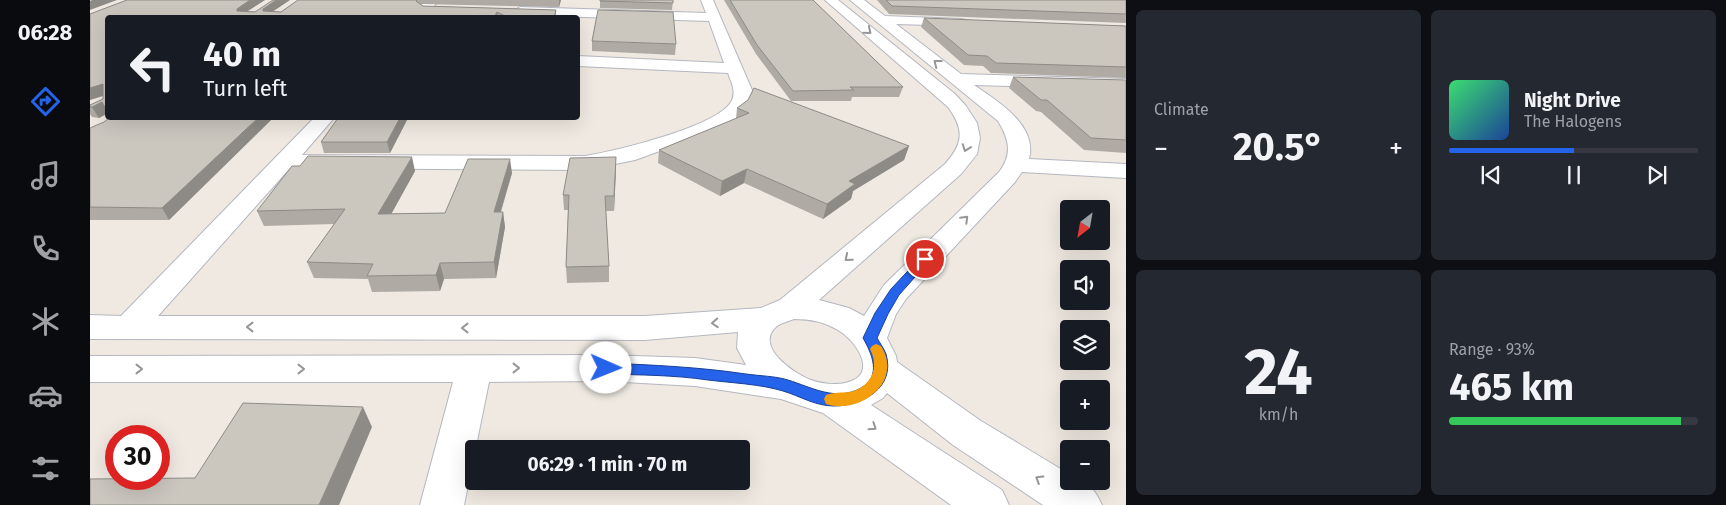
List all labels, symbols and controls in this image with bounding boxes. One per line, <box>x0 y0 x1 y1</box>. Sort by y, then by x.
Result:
text: 06:28 <box>18 19 72 46</box>
one-way arrow <box>862 26 871 34</box>
text: 40 m <box>203 33 281 75</box>
icon: left <box>120 35 185 100</box>
one-way arrow <box>934 60 943 68</box>
text: Turn left <box>203 75 287 102</box>
icon: directions <box>28 84 63 119</box>
text: Night Drive <box>1524 89 1621 112</box>
text: Climate <box>1154 100 1209 119</box>
text: The Halogens <box>1524 112 1622 131</box>
text: 20.5° <box>1233 124 1324 170</box>
text: − <box>1154 132 1168 165</box>
text: + <box>1389 132 1403 165</box>
one-way arrow <box>962 144 972 152</box>
icon: music <box>28 158 63 193</box>
icon: previous <box>1477 161 1505 189</box>
icon: pause <box>1560 161 1588 189</box>
icon: next <box>1643 161 1671 189</box>
north arrow <box>1060 200 1110 250</box>
map controls <box>1060 200 1110 490</box>
one-way arrow <box>959 216 968 225</box>
icon: phone <box>28 231 63 266</box>
pin <box>904 238 946 280</box>
icon: arrive <box>911 245 939 273</box>
one-way arrow <box>845 253 854 262</box>
button: sound <box>1060 260 1110 310</box>
icon: climate <box>28 304 63 339</box>
one-way arrow <box>711 318 719 329</box>
button: layers <box>1060 320 1110 370</box>
one-way arrow <box>246 322 254 332</box>
one-way arrow <box>461 323 468 333</box>
text: 24 <box>1244 333 1313 411</box>
text: Range · 93% <box>1449 340 1535 359</box>
position arrow <box>579 341 631 393</box>
one-way arrow <box>512 363 520 373</box>
one-way arrow <box>135 364 143 374</box>
one-way arrow <box>298 364 305 374</box>
text: 465 km <box>1449 364 1574 410</box>
icon: car <box>28 378 63 413</box>
button: + <box>1060 380 1110 430</box>
text: km/h <box>1259 405 1298 424</box>
one-way arrow <box>867 421 877 430</box>
speed limit sign: 30 <box>105 425 170 490</box>
button: − <box>1060 440 1110 490</box>
icon: filters <box>28 451 63 486</box>
text: 06:29 · 1 min · 70 m <box>528 453 687 476</box>
one-way arrow <box>1035 476 1044 486</box>

